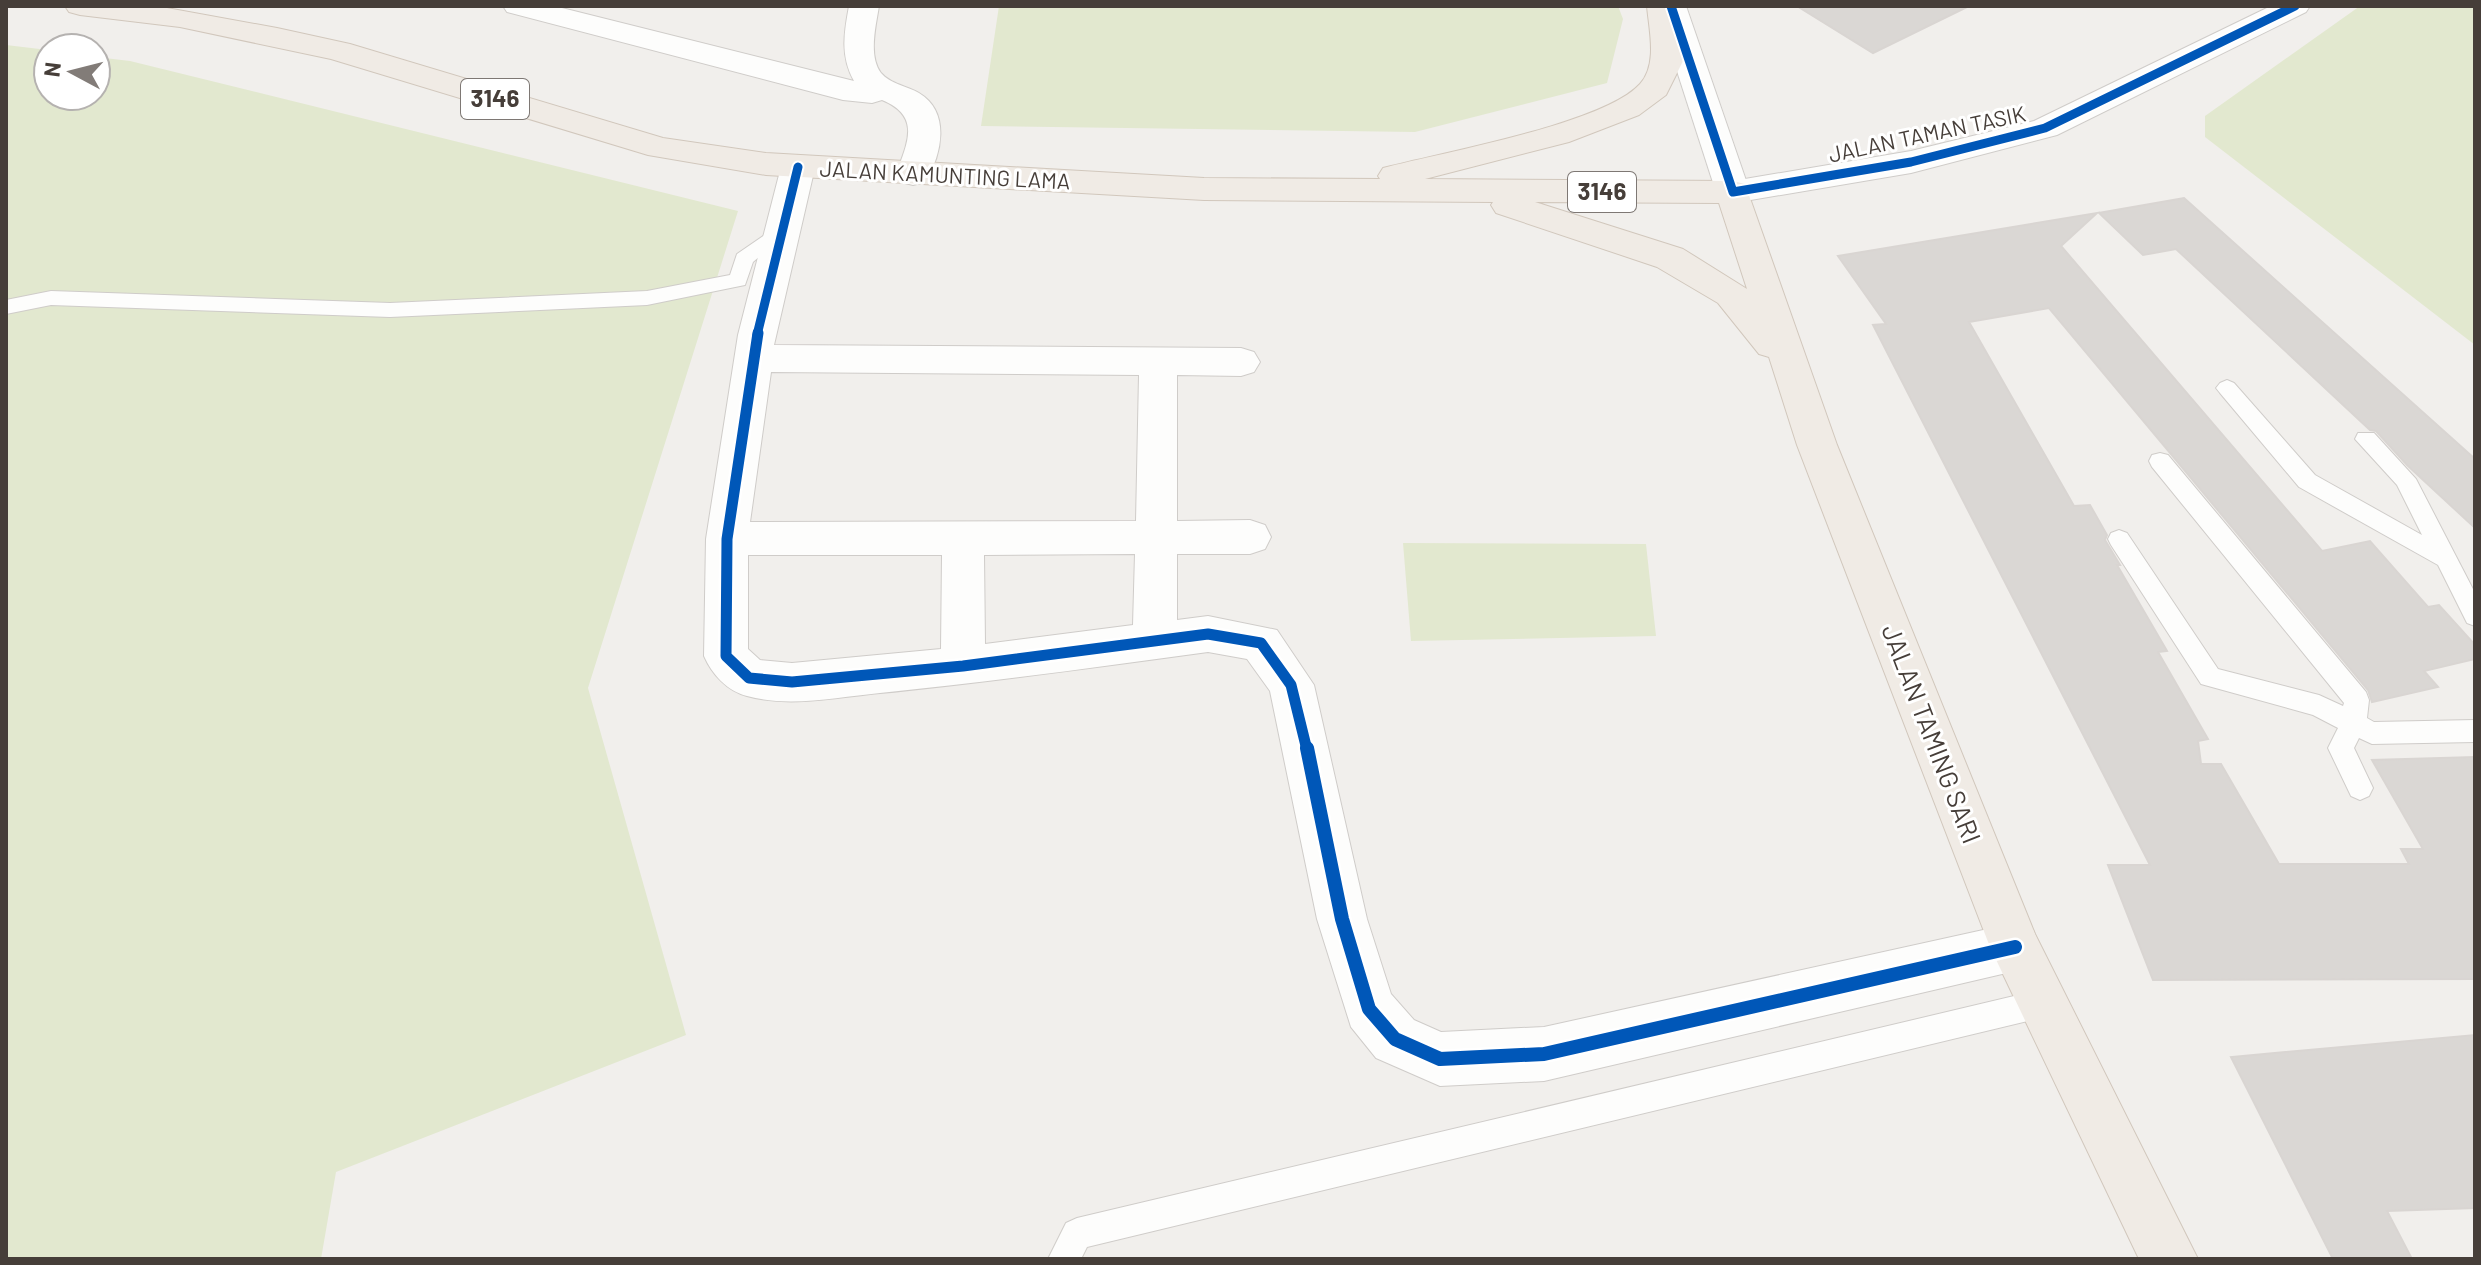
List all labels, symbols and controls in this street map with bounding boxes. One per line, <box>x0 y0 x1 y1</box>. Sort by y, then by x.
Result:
north arrow <box>32 32 112 112</box>
text: N <box>37 61 65 78</box>
road number: 3146 <box>461 79 529 119</box>
street label: JALAN TAMAN TASIK <box>1826 99 2028 167</box>
street label: JALAN KAMUNTING LAMA <box>819 154 1071 194</box>
road number: 3146 <box>1568 172 1636 212</box>
street label: JALAN TAMING SARI <box>1876 620 1988 847</box>

